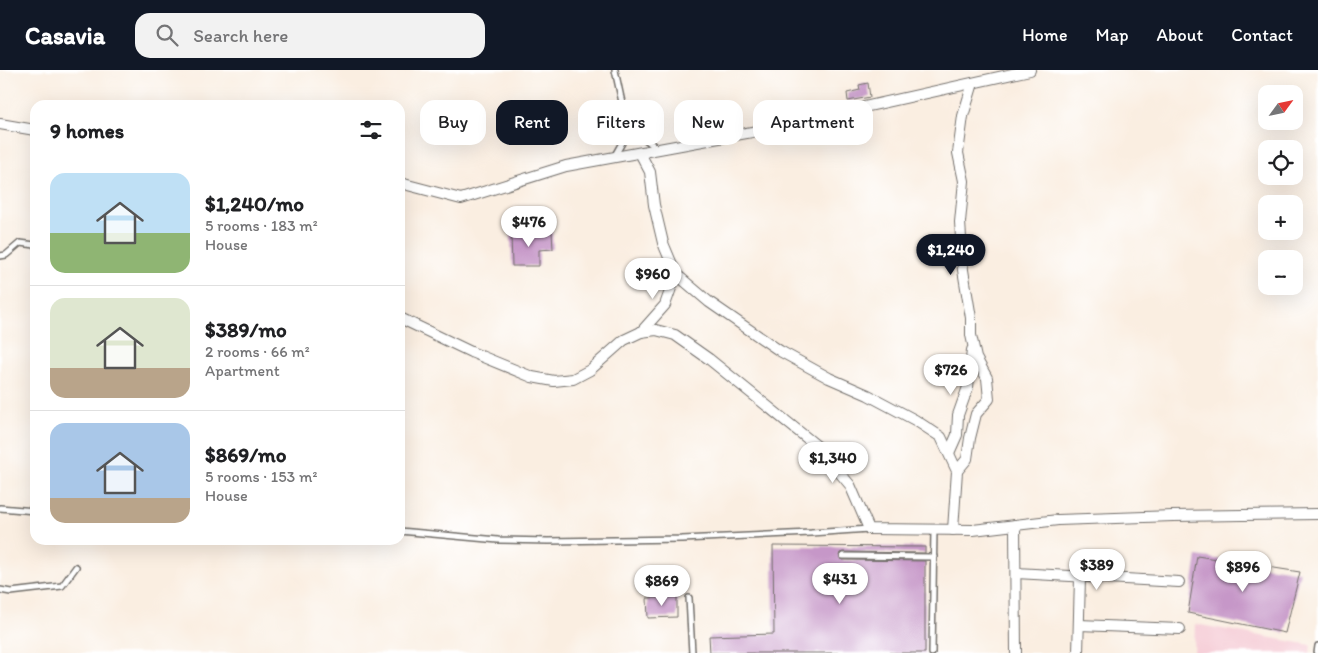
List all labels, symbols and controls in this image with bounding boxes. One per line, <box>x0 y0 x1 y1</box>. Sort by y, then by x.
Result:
search box <box>135 13 485 58</box>
text: Casavia <box>25 21 105 50</box>
icon: search <box>153 21 181 49</box>
text: Search here <box>193 24 288 47</box>
text: Home <box>1022 24 1068 46</box>
text: Map <box>1096 24 1129 46</box>
text: About <box>1157 24 1203 46</box>
text: Contact <box>1231 24 1293 46</box>
north arrow <box>1258 85 1302 130</box>
map controls <box>1258 85 1303 295</box>
chip: Buy <box>420 100 486 145</box>
chip: Rent <box>496 100 568 145</box>
chip: Filters <box>578 100 664 145</box>
chip: New <box>674 100 743 145</box>
chip: Apartment <box>753 100 873 145</box>
icon: filters <box>357 116 385 144</box>
text: 9 homes <box>50 118 124 143</box>
button: locate <box>1258 140 1303 185</box>
text: $1,240/mo <box>205 191 304 216</box>
icon: home <box>90 193 150 253</box>
button: + <box>1258 195 1303 240</box>
pin: $476 <box>499 206 559 248</box>
text: $476 <box>512 212 546 231</box>
text: 5 rooms · 183 m² <box>205 216 318 235</box>
pin: $1,240 <box>910 234 992 276</box>
text: House <box>205 235 248 254</box>
text: $1,240 <box>927 240 975 259</box>
button: − <box>1258 250 1303 295</box>
pin: $960 <box>623 258 683 300</box>
text: $960 <box>636 264 670 283</box>
text: $389/mo <box>205 317 287 342</box>
icon: home <box>90 318 150 378</box>
text: 2 rooms · 66 m² <box>205 342 310 361</box>
pin: $726 <box>921 354 981 396</box>
text: $726 <box>935 360 967 379</box>
text: Apartment <box>205 361 280 380</box>
text: $869/mo <box>205 442 286 467</box>
pin: $1,340 <box>792 442 874 484</box>
icon: home <box>90 443 150 503</box>
text: $1,340 <box>809 448 857 467</box>
text: 5 rooms · 153 m² <box>205 467 317 486</box>
text: House <box>205 486 248 505</box>
pin: $389 <box>1067 548 1127 591</box>
pin: $896 <box>1213 550 1273 593</box>
text: $389 <box>1080 555 1114 574</box>
text: $896 <box>1226 557 1260 576</box>
pin: $431 <box>810 562 870 605</box>
pin: $869 <box>632 564 692 607</box>
text: $431 <box>823 569 857 588</box>
text: $869 <box>645 571 679 590</box>

